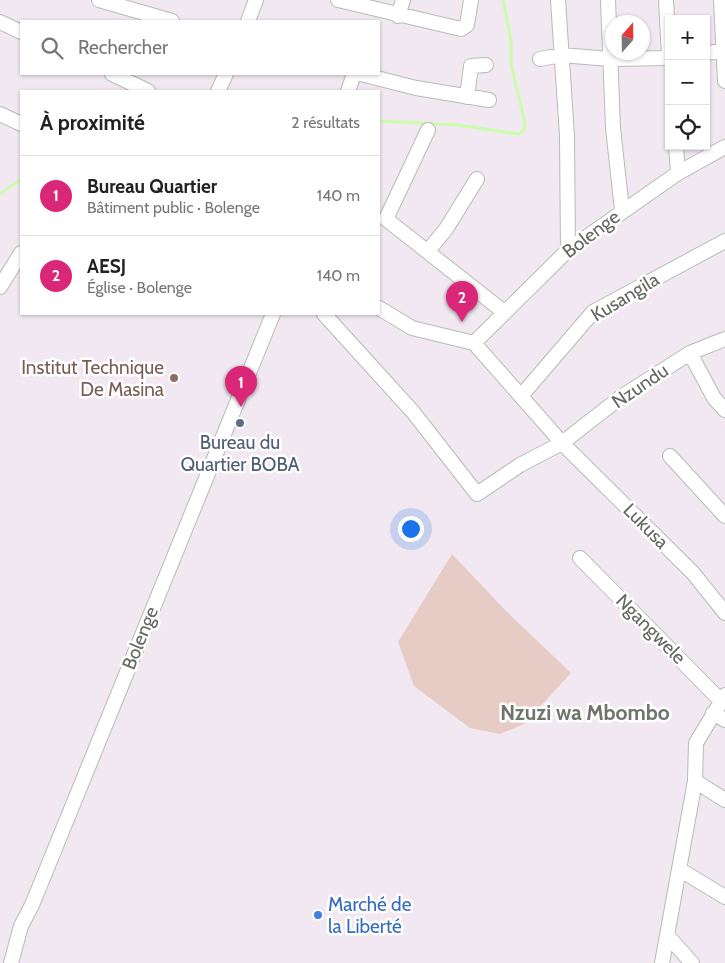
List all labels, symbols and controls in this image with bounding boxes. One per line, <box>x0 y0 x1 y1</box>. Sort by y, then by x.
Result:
north arrow <box>605 15 650 60</box>
map controls <box>665 15 710 150</box>
button: + <box>665 15 710 60</box>
search box <box>20 20 380 75</box>
icon: search <box>38 34 66 62</box>
text: Rechercher <box>78 36 168 59</box>
button: − <box>665 60 710 105</box>
button: locate <box>665 105 710 150</box>
text: À proximité <box>40 110 145 135</box>
text: 2 résultats <box>291 113 360 132</box>
text: Bureau Quartier <box>87 175 217 198</box>
text: 1 <box>53 186 59 205</box>
text: 140 m <box>317 186 360 205</box>
text: Bâtiment public · Bolenge <box>87 198 260 217</box>
street label: Bolenge <box>558 205 624 263</box>
text: AESJ <box>87 255 126 278</box>
text: 2 <box>52 266 60 285</box>
text: 140 m <box>317 266 360 285</box>
street label: Kusangila <box>587 268 663 326</box>
text: Église · Bolenge <box>87 278 192 297</box>
pin: 2 <box>446 281 478 322</box>
place label: Institut Technique De Masina <box>21 356 164 401</box>
street label: Nzundu <box>607 359 673 413</box>
pin: 1 <box>225 366 257 407</box>
marker: Institut Technique De Masina <box>168 372 180 384</box>
marker: Bureau du Quartier BOBA <box>234 417 246 429</box>
place label: Bureau du Quartier BOBA <box>180 431 300 476</box>
street label: Lukusa <box>618 498 674 554</box>
your location <box>398 516 424 542</box>
street label: Ngangwele <box>611 589 691 669</box>
street label: Bolenge <box>117 603 163 673</box>
district label: Nzuzi wa Mbombo <box>500 700 670 725</box>
place label: Marché de la Liberté <box>328 893 412 938</box>
marker: Marché de la Liberté <box>312 909 324 921</box>

